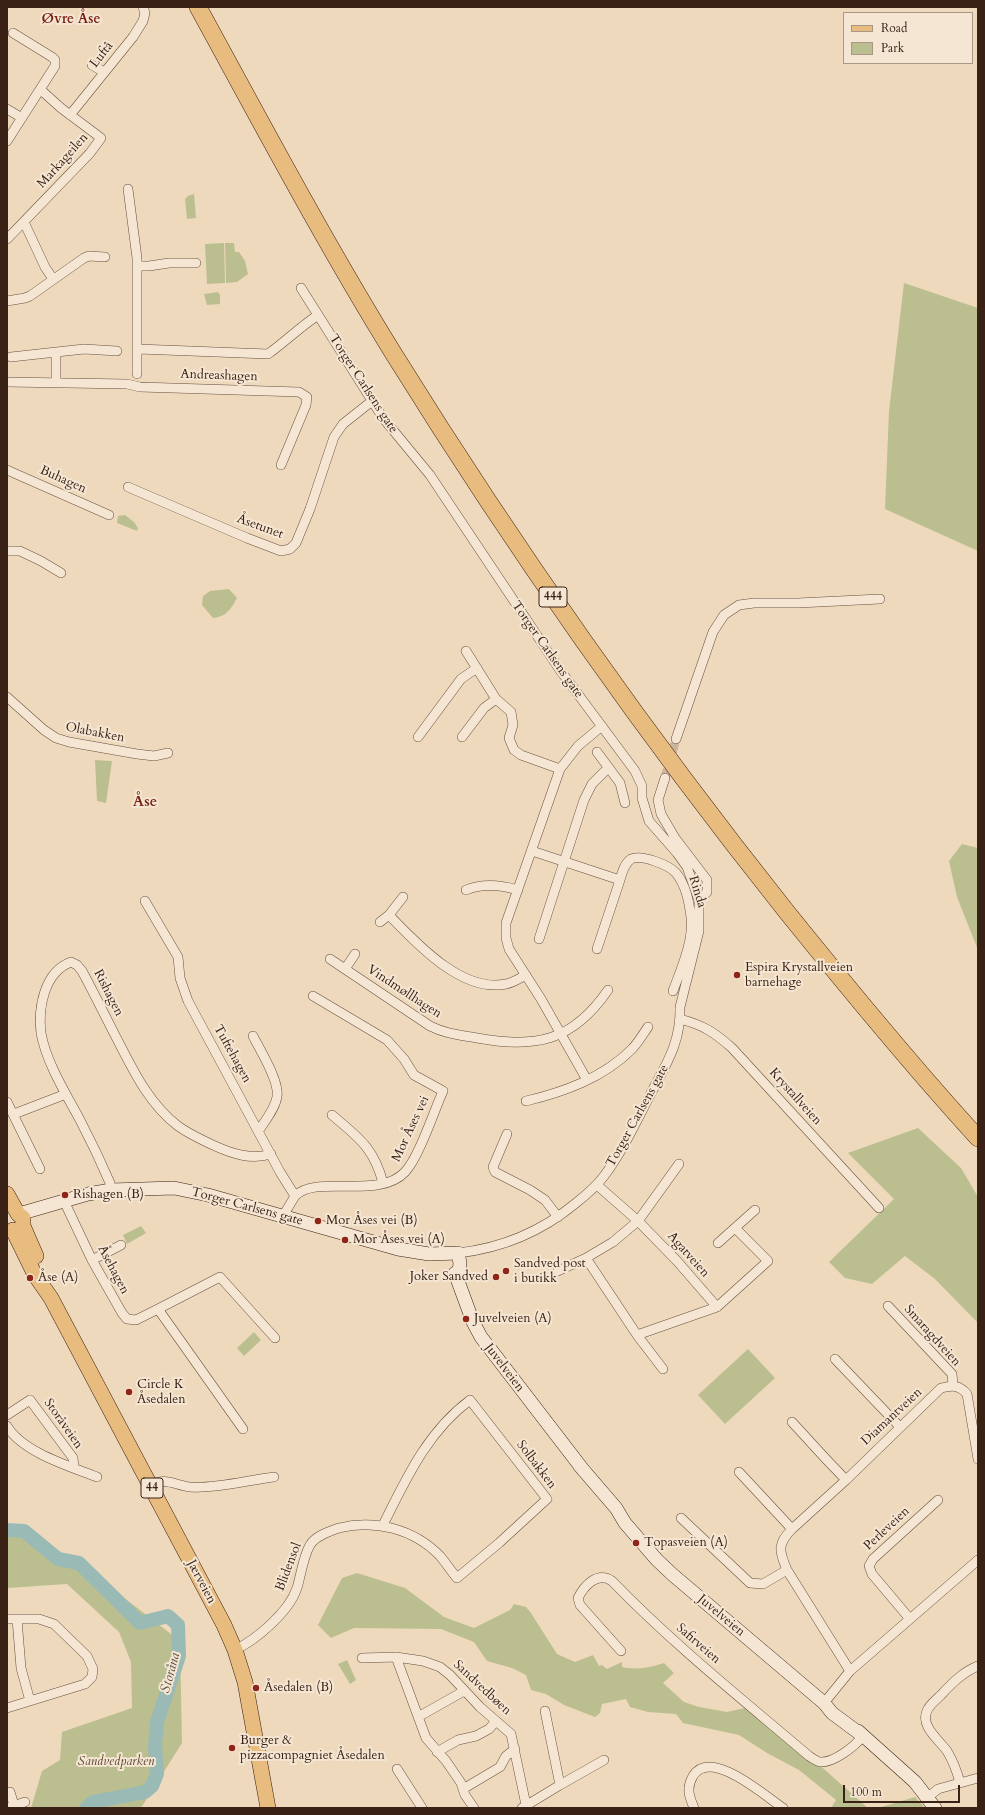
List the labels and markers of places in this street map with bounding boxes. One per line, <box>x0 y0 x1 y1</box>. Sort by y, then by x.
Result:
place label: Espira Krystallveien barnehage <box>745 960 853 991</box>
marker: Espira Krystallveien barnehage <box>732 970 742 980</box>
place label: Rishagen (B) <box>73 1187 144 1203</box>
marker: Rishagen (B) <box>60 1190 70 1200</box>
place label: Mor Åses vei (B) <box>326 1213 418 1229</box>
marker: Mor Åses vei (B) <box>313 1216 323 1226</box>
place label: Mor Åses vei (A) <box>353 1232 445 1248</box>
marker: Mor Åses vei (A) <box>340 1235 350 1245</box>
place label: Sandved post i butikk <box>514 1256 586 1287</box>
marker: Sandved post i butikk <box>501 1266 511 1276</box>
place label: Joker Sandved <box>410 1269 488 1285</box>
place label: Åse (A) <box>38 1270 78 1286</box>
marker: Joker Sandved <box>491 1272 501 1282</box>
marker: Åse (A) <box>25 1273 35 1283</box>
place label: Juvelveien (A) <box>474 1311 552 1327</box>
marker: Juvelveien (A) <box>461 1314 471 1324</box>
place label: Circle K Åsedalen <box>137 1377 186 1408</box>
marker: Circle K Åsedalen <box>124 1387 134 1397</box>
place label: Topasveien (A) <box>644 1535 728 1551</box>
marker: Topasveien (A) <box>631 1538 641 1548</box>
place label: Åsedalen (B) <box>264 1680 333 1696</box>
marker: Åsedalen (B) <box>251 1683 261 1693</box>
place label: Burger & pizzacompagniet Åsedalen <box>240 1733 385 1764</box>
marker: Burger & pizzacompagniet Åsedalen <box>227 1743 237 1753</box>

